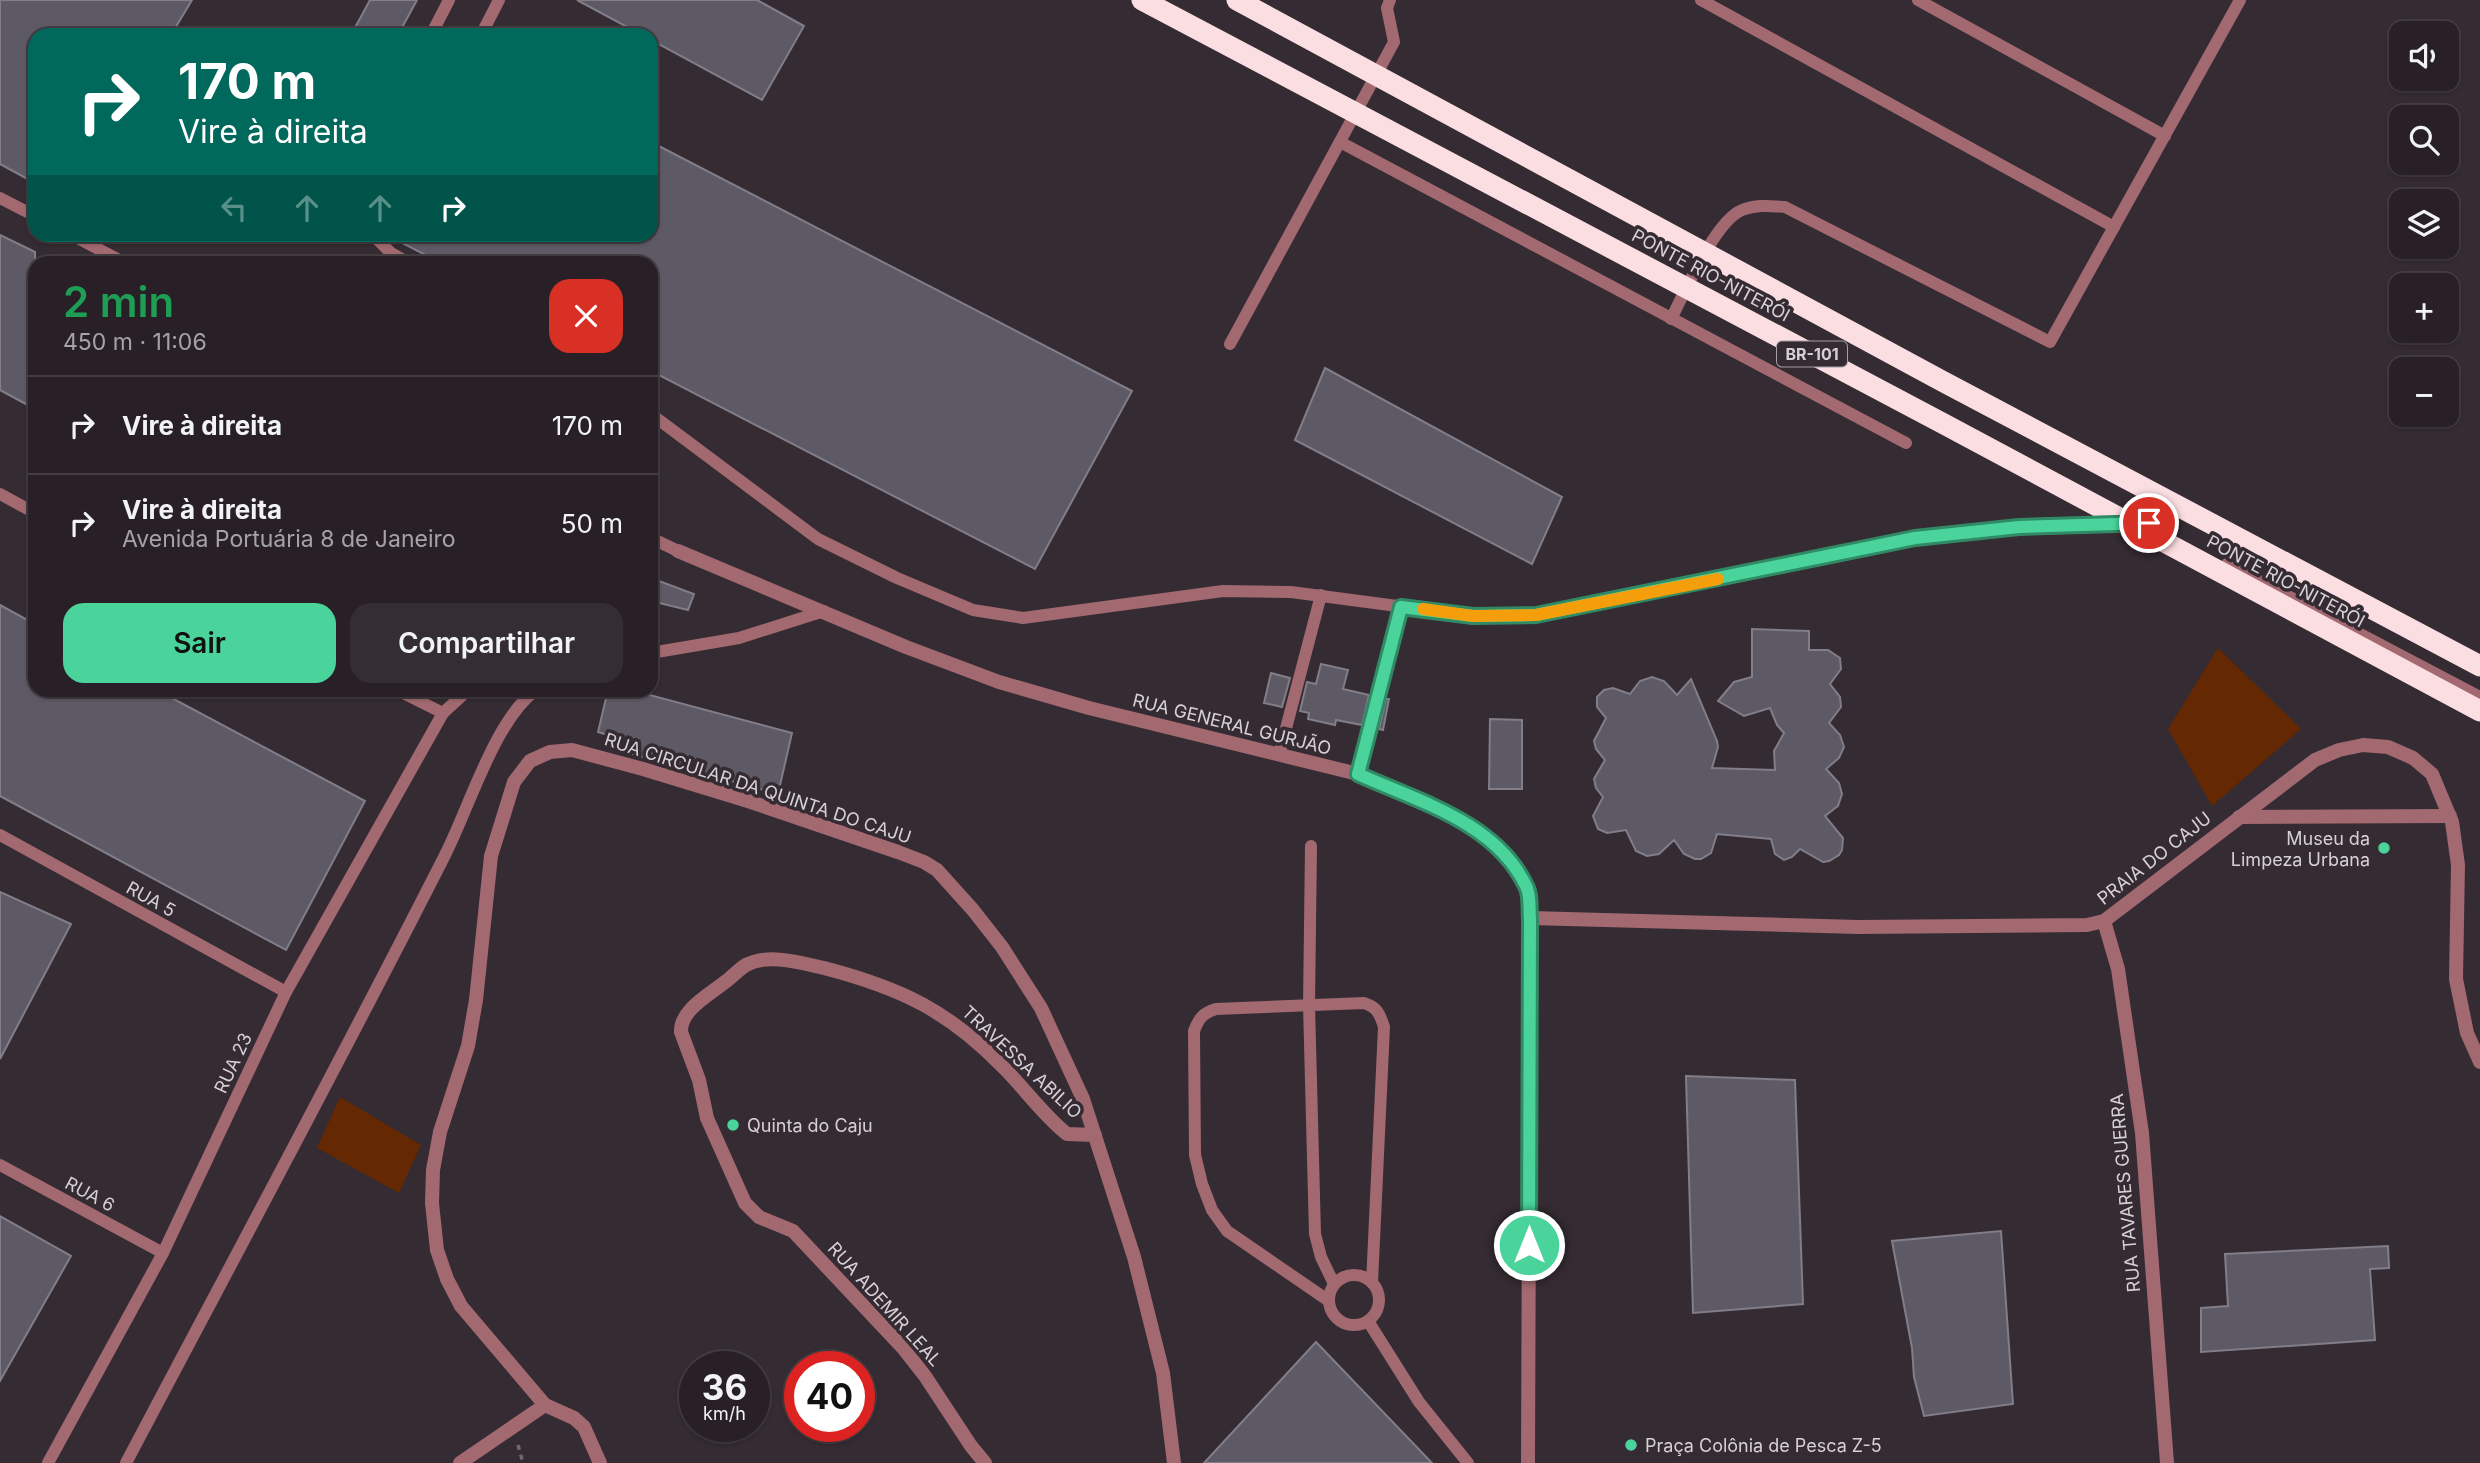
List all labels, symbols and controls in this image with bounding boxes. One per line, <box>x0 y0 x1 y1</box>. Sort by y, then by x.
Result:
map controls <box>2389 21 2459 427</box>
button: sound <box>2389 21 2459 91</box>
text: 170 m <box>178 52 316 111</box>
icon: right <box>63 56 154 147</box>
button: search <box>2389 105 2459 175</box>
text: Vire à direita <box>178 112 368 151</box>
icon: left <box>215 189 253 227</box>
icon: ahead <box>288 189 326 227</box>
icon: ahead <box>361 189 399 227</box>
icon: right <box>434 189 472 227</box>
button: layers <box>2389 189 2459 259</box>
street label: PONTE RIO-NITERÓI <box>1628 224 1794 326</box>
button: + <box>2389 273 2459 343</box>
text: 2 min <box>63 276 174 327</box>
button: close <box>549 279 623 353</box>
text: 450 m · 11:06 <box>63 328 207 356</box>
road number: BR-101 <box>1777 342 1847 366</box>
button: − <box>2389 357 2459 427</box>
icon: right <box>63 406 101 444</box>
text: Vire à direita <box>122 410 282 441</box>
text: 170 m <box>552 410 623 441</box>
pin <box>2119 493 2179 553</box>
text: Vire à direita <box>122 494 282 525</box>
icon: right <box>63 504 101 542</box>
icon: arrive <box>2130 504 2168 542</box>
text: 50 m <box>561 508 623 539</box>
text: Avenida Portuária 8 de Janeiro <box>122 525 456 553</box>
street label: PONTE RIO-NITERÓI <box>2203 530 2369 632</box>
button: Sair <box>63 603 336 683</box>
button: Compartilhar <box>350 603 623 683</box>
street label: RUA GENERAL GURJÃO <box>1131 688 1334 759</box>
street label: RUA CIRCULAR DA QUINTA DO CAJU <box>602 728 914 848</box>
street label: PRAIA DO CAJU <box>2093 807 2215 909</box>
place label: Museu da Limpeza Urbana <box>2231 828 2370 870</box>
marker: Museu da Limpeza Urbana <box>2376 840 2392 856</box>
street label: RUA 5 <box>123 877 179 921</box>
street label: TRAVESSA ABILIO <box>958 1001 1086 1123</box>
street label: RUA 23 <box>210 1029 256 1097</box>
street label: RUA TAVARES GUERRA <box>2106 1093 2144 1293</box>
place label: Quinta do Caju <box>747 1115 873 1136</box>
marker: Quinta do Caju <box>725 1117 741 1133</box>
street label: RUA 6 <box>62 1172 118 1216</box>
position arrow <box>1492 1208 1566 1282</box>
street label: RUA ADEMIR LEAL <box>824 1238 946 1370</box>
speed limit sign: 40 <box>784 1351 875 1442</box>
text: 36 <box>702 1366 747 1408</box>
text: km/h <box>703 1403 746 1424</box>
place label: Praça Colônia de Pesca Z-5 <box>1645 1435 1882 1456</box>
marker: Praça Colônia de Pesca Z-5 <box>1623 1437 1639 1453</box>

